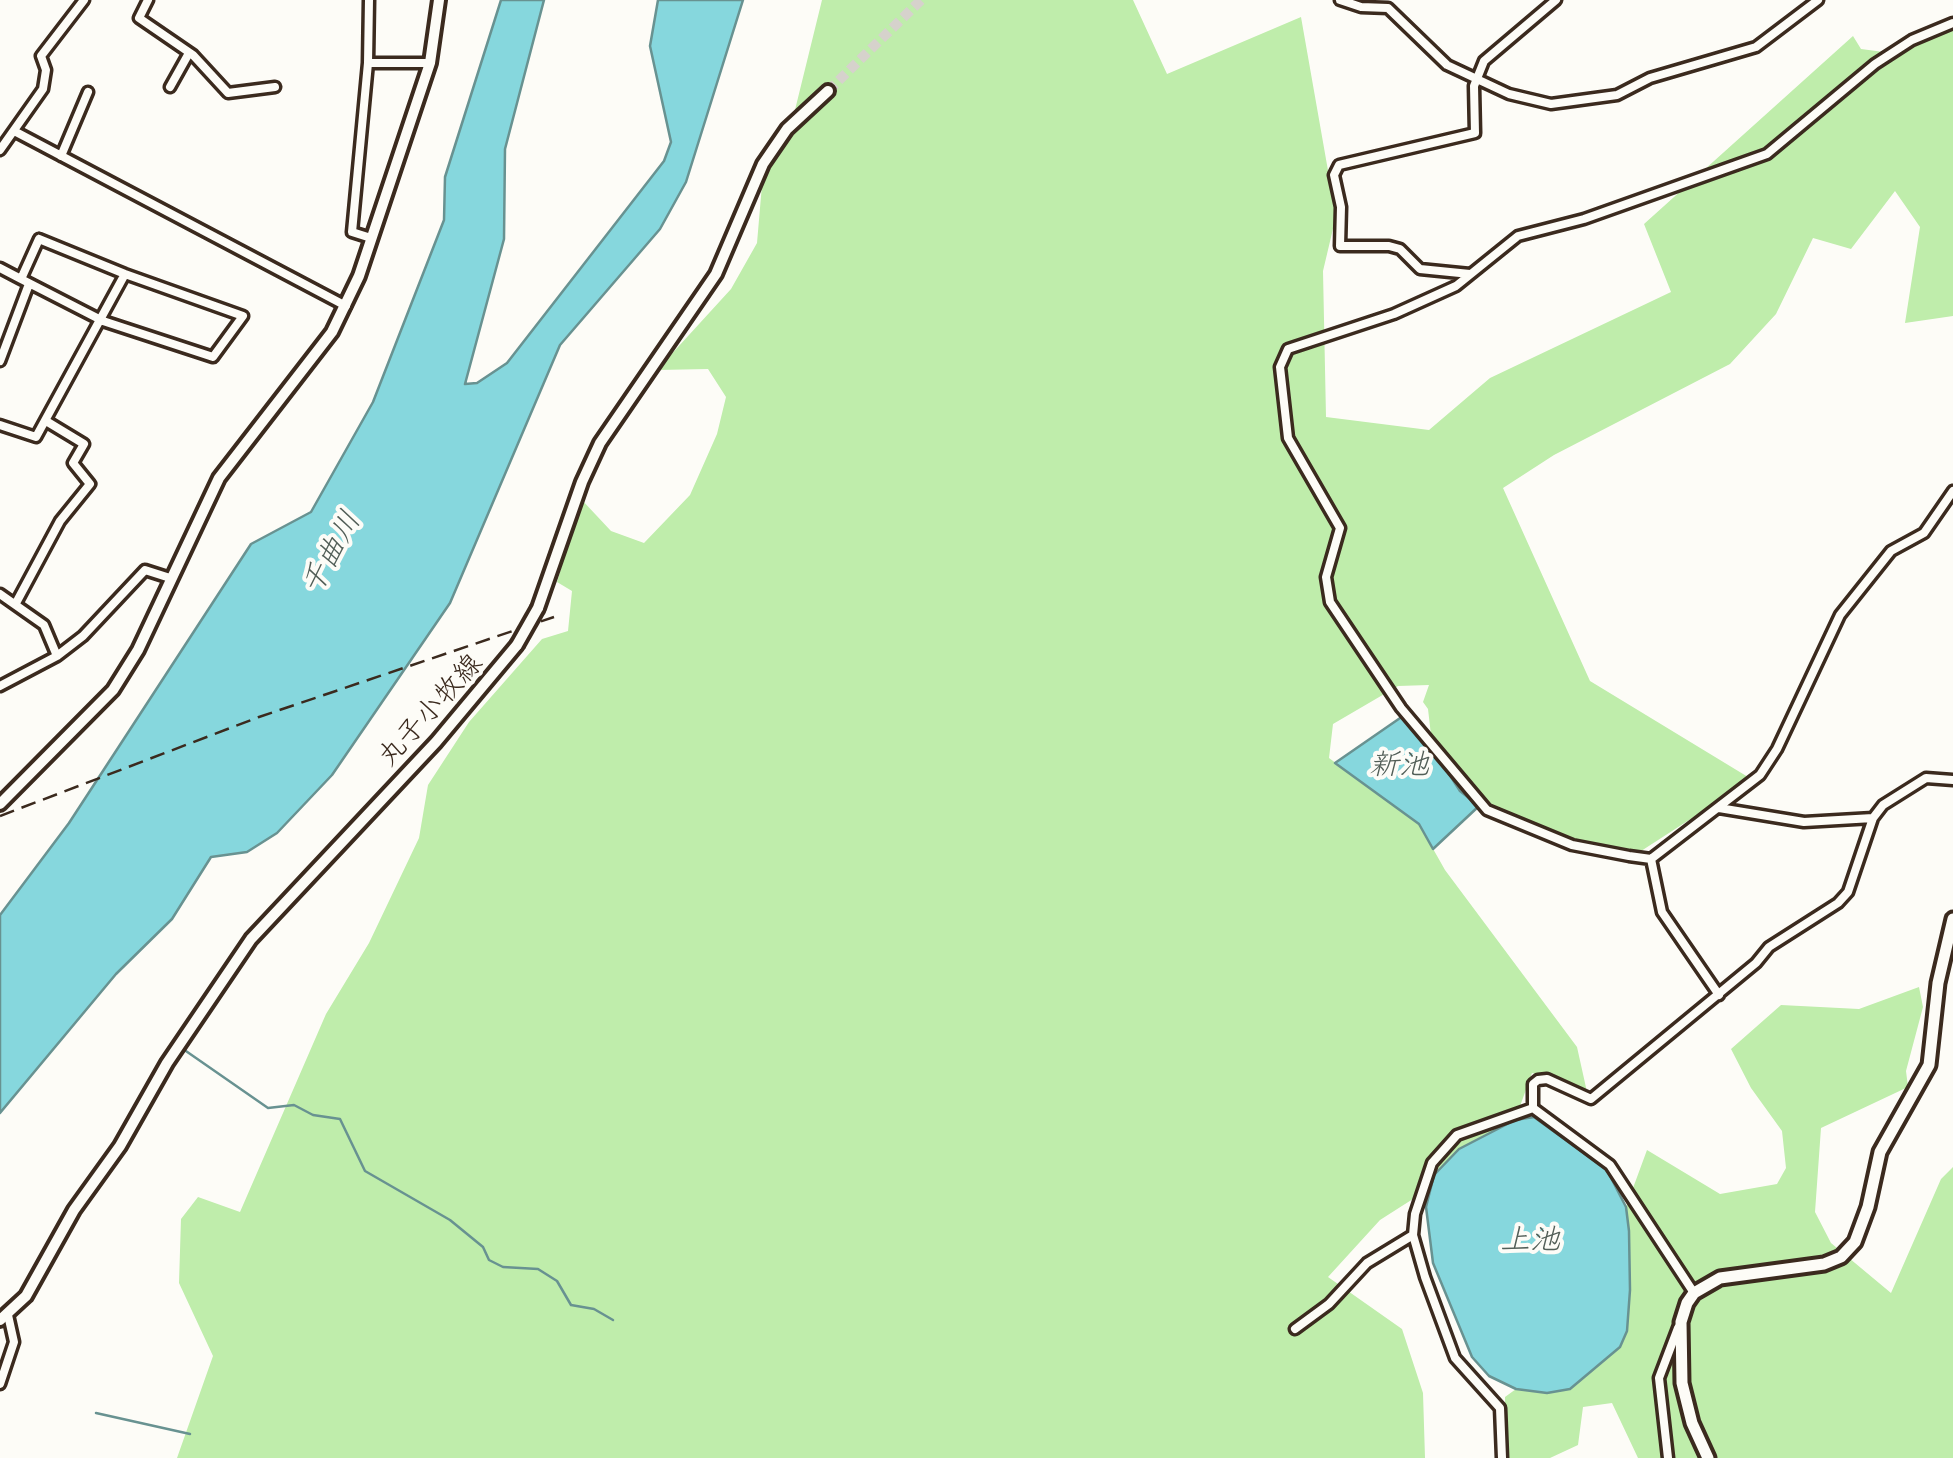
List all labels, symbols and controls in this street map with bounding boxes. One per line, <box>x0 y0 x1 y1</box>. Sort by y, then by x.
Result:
water label: 千曲川 <box>293 505 369 601</box>
street label: 丸子小牧線 <box>371 647 489 773</box>
water label: 新池 <box>1369 747 1429 783</box>
water label: 上池 <box>1500 1222 1560 1258</box>

